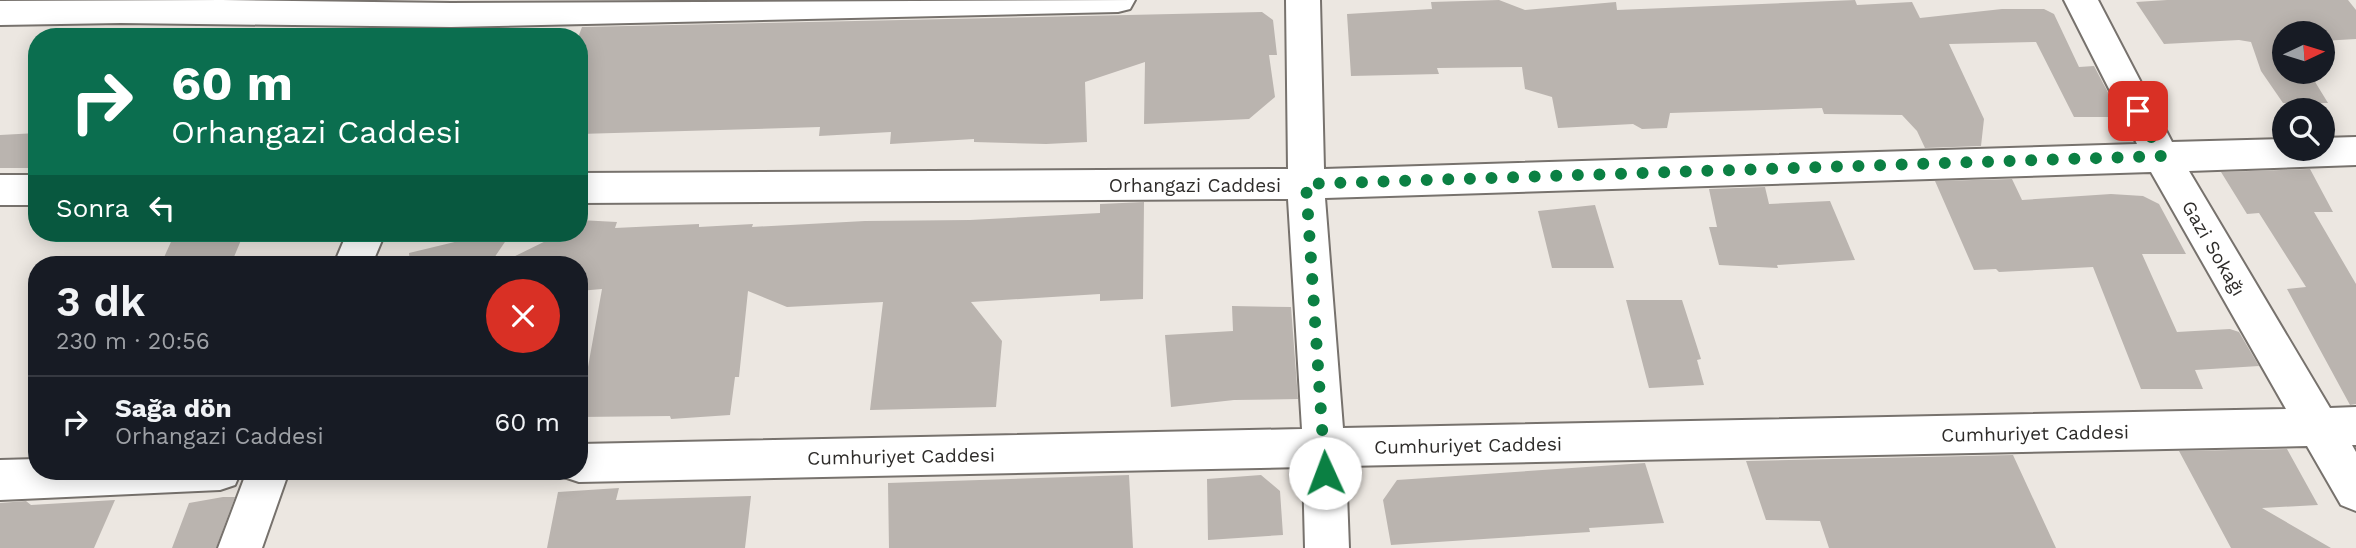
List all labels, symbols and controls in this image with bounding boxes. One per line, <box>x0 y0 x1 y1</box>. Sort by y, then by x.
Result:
north arrow <box>2272 21 2334 84</box>
map controls <box>2272 21 2335 161</box>
text: 60 m <box>171 54 293 112</box>
icon: right <box>56 56 147 147</box>
pin <box>2108 81 2168 141</box>
icon: arrive <box>2119 92 2157 130</box>
button: search <box>2272 98 2335 161</box>
text: Orhangazi Caddesi <box>171 113 461 151</box>
street label: Orhangazi Caddesi <box>1109 174 1281 197</box>
icon: left <box>143 189 181 227</box>
text: Sonra <box>56 193 129 223</box>
street label: Gazi Sokağı <box>2177 196 2250 300</box>
text: 3 dk <box>56 277 145 326</box>
button: close <box>486 279 560 353</box>
text: 230 m · 20:56 <box>56 328 210 355</box>
text: Sağa dön <box>115 393 232 423</box>
icon: right <box>56 403 94 441</box>
text: 60 m <box>494 407 560 437</box>
street label: Cumhuriyet Caddesi <box>1941 420 2129 447</box>
text: Orhangazi Caddesi <box>115 423 324 450</box>
street label: Cumhuriyet Caddesi <box>1374 432 1562 459</box>
position arrow <box>1288 436 1362 510</box>
street label: Cumhuriyet Caddesi <box>807 443 995 470</box>

